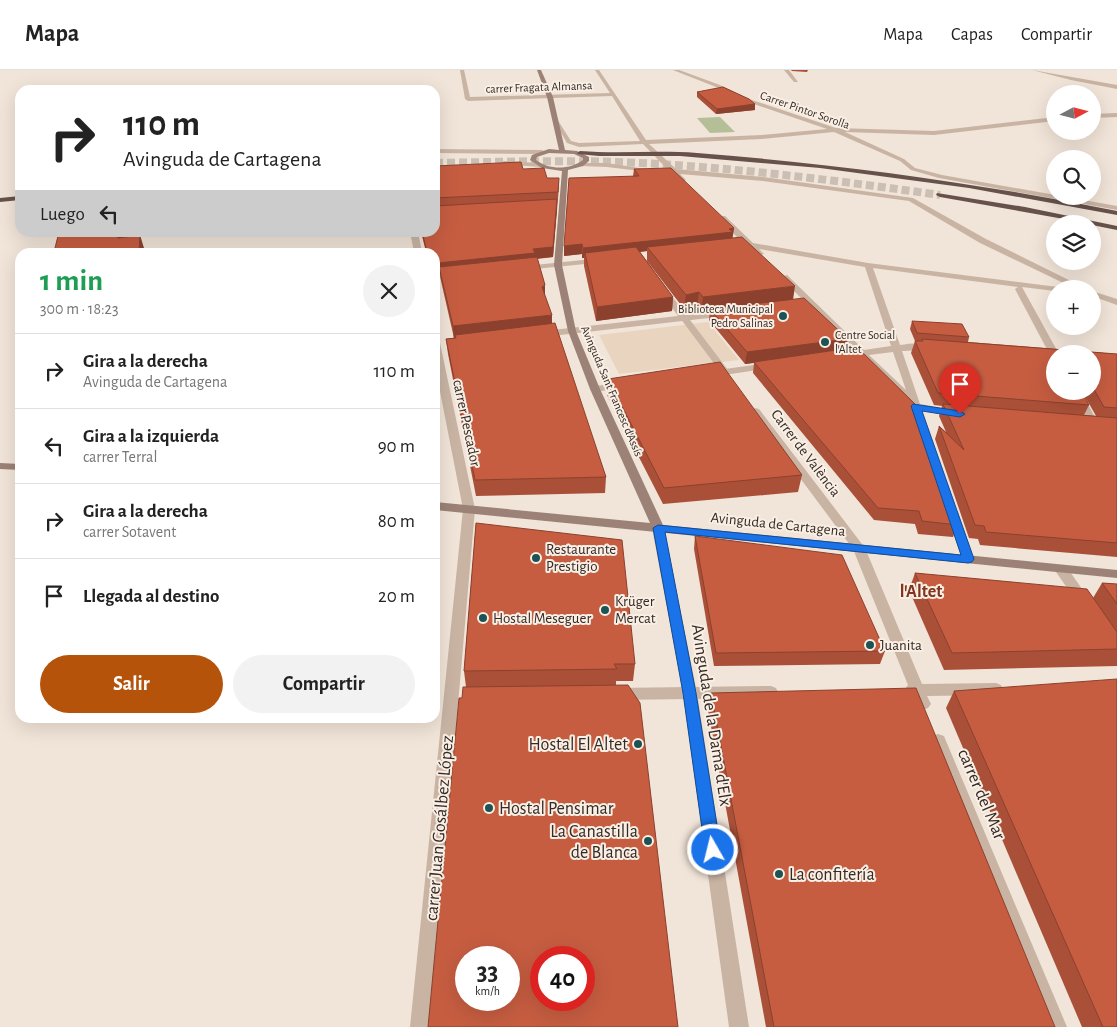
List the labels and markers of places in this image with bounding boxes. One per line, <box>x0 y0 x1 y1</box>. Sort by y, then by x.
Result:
place label: Biblioteca Municipal Pedro Salinas <box>678 303 773 329</box>
marker: Biblioteca Municipal Pedro Salinas <box>777 310 789 322</box>
place label: Centre Social l'Altet <box>835 329 895 355</box>
marker: Centre Social l'Altet <box>819 336 831 348</box>
pin <box>939 363 981 414</box>
place label: Restaurante Prestigio <box>546 542 616 574</box>
marker: Restaurante Prestigio <box>530 552 542 564</box>
place label: Krüger Mercat <box>615 594 656 626</box>
marker: Krüger Mercat <box>599 604 611 616</box>
place label: Hostal Meseguer <box>493 611 591 626</box>
marker: Hostal Meseguer <box>477 612 489 624</box>
place label: Juanita <box>880 638 922 653</box>
marker: Juanita <box>864 639 876 651</box>
place label: Hostal El Altet <box>529 736 628 754</box>
marker: Hostal El Altet <box>632 738 644 750</box>
place label: Hostal Pensimar <box>499 800 614 818</box>
marker: Hostal Pensimar <box>483 802 495 814</box>
place label: La Canastilla de Blanca <box>550 823 638 862</box>
marker: La Canastilla de Blanca <box>642 835 654 847</box>
place label: La confitería <box>789 866 875 884</box>
marker: La confitería <box>773 868 785 880</box>

